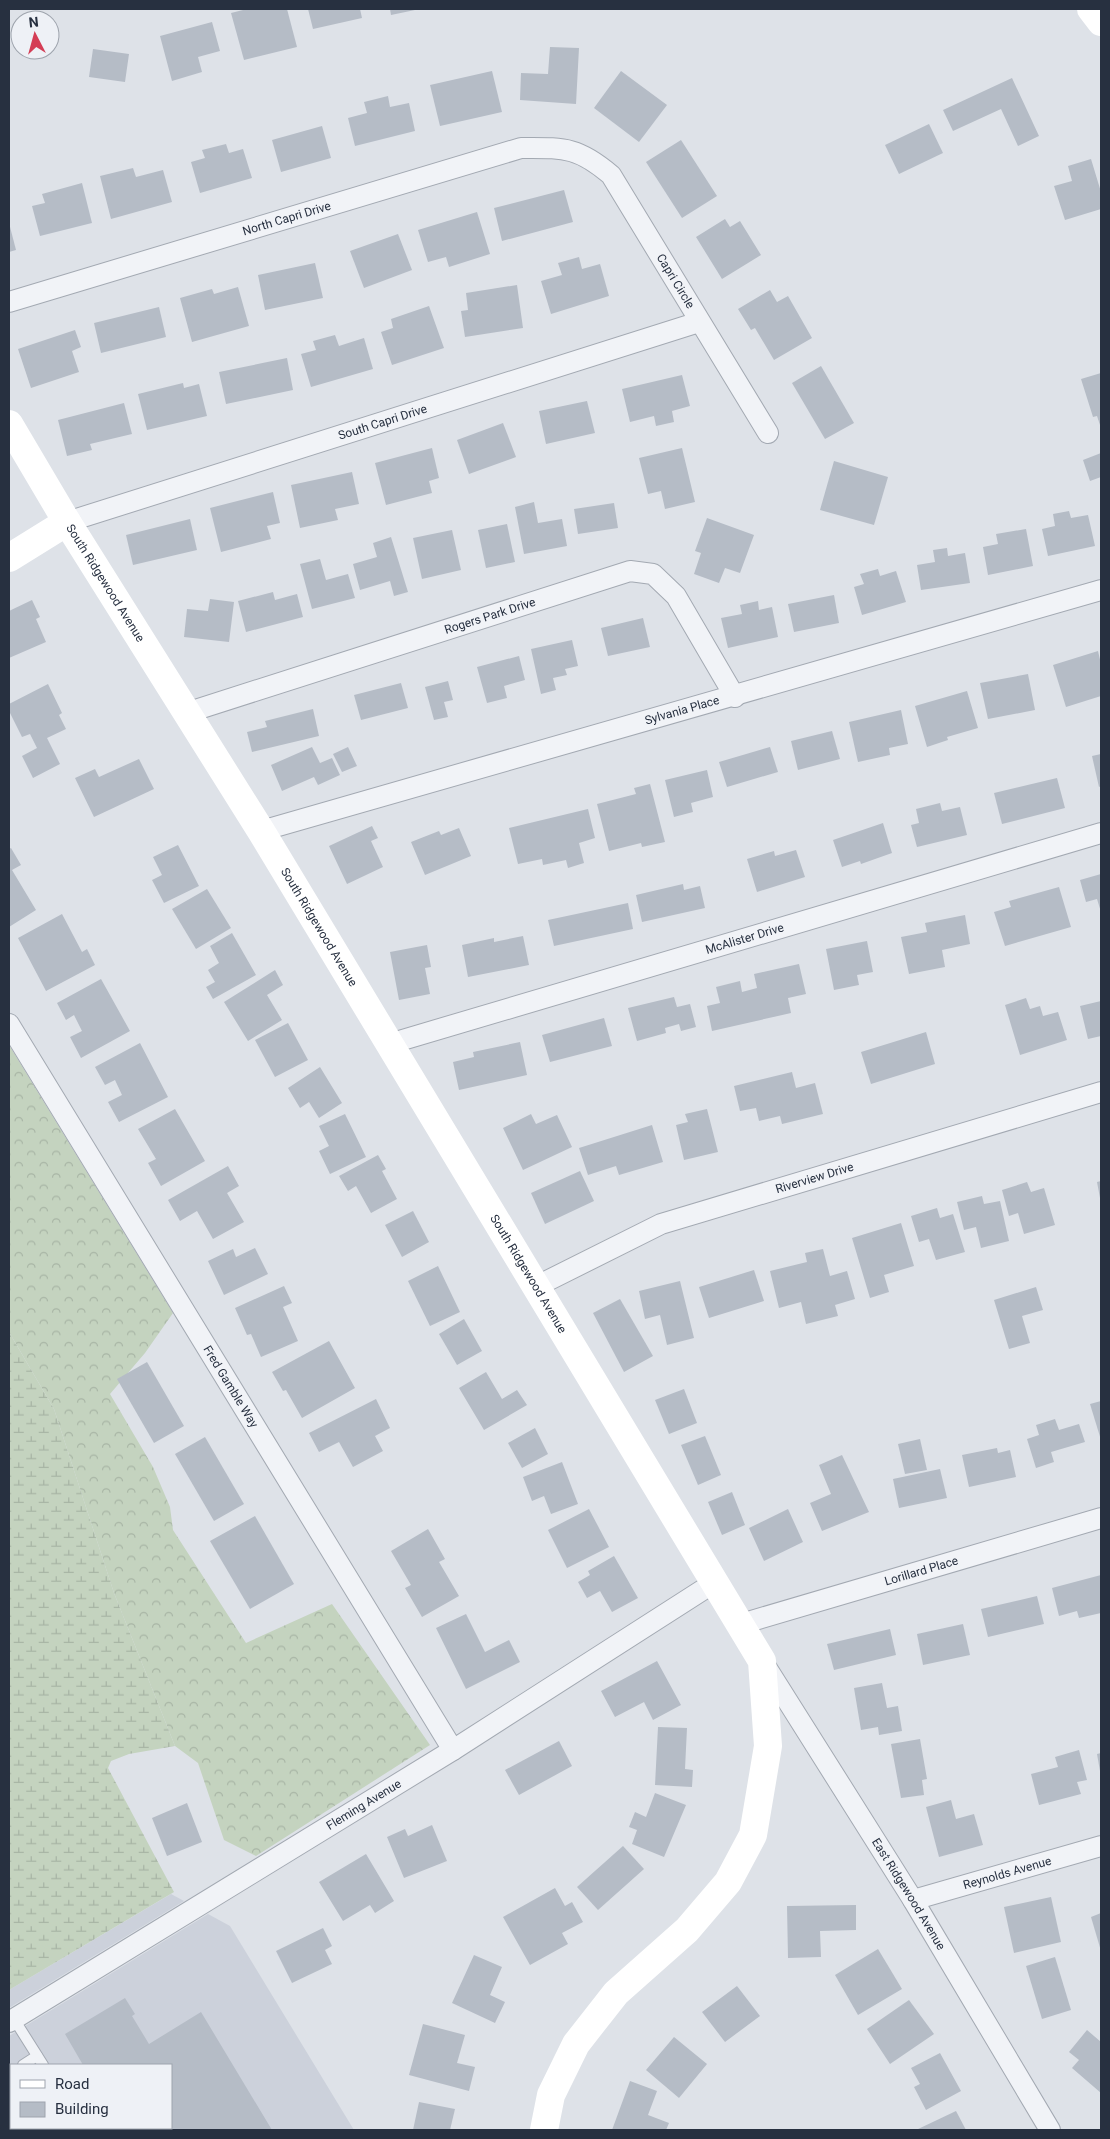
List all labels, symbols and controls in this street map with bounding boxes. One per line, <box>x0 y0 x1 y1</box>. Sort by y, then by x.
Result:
north arrow <box>10 10 60 60</box>
text: N <box>28 14 39 31</box>
street label: North Capri Drive <box>241 199 332 238</box>
street label: Capri Circle <box>654 251 697 311</box>
street label: South Capri Drive <box>337 402 429 443</box>
street label: South Ridgewood Avenue <box>63 522 147 644</box>
street label: Rogers Park Drive <box>443 595 537 637</box>
street label: Sylvania Place <box>643 693 721 728</box>
street label: South Ridgewood Avenue <box>278 865 360 989</box>
street label: McAlister Drive <box>704 920 786 957</box>
street label: Riverview Drive <box>774 1160 855 1196</box>
street label: South Ridgewood Avenue <box>487 1212 569 1336</box>
street label: Fred Gamble Way <box>200 1343 261 1430</box>
street label: Lorillard Place <box>883 1553 960 1588</box>
street label: Fleming Avenue <box>324 1776 404 1833</box>
street label: East Ridgewood Avenue <box>869 1836 948 1952</box>
street label: Reynolds Avenue <box>961 1854 1053 1892</box>
legend <box>10 2064 172 2129</box>
text: Road <box>55 2075 89 2093</box>
text: Building <box>55 2100 109 2118</box>

